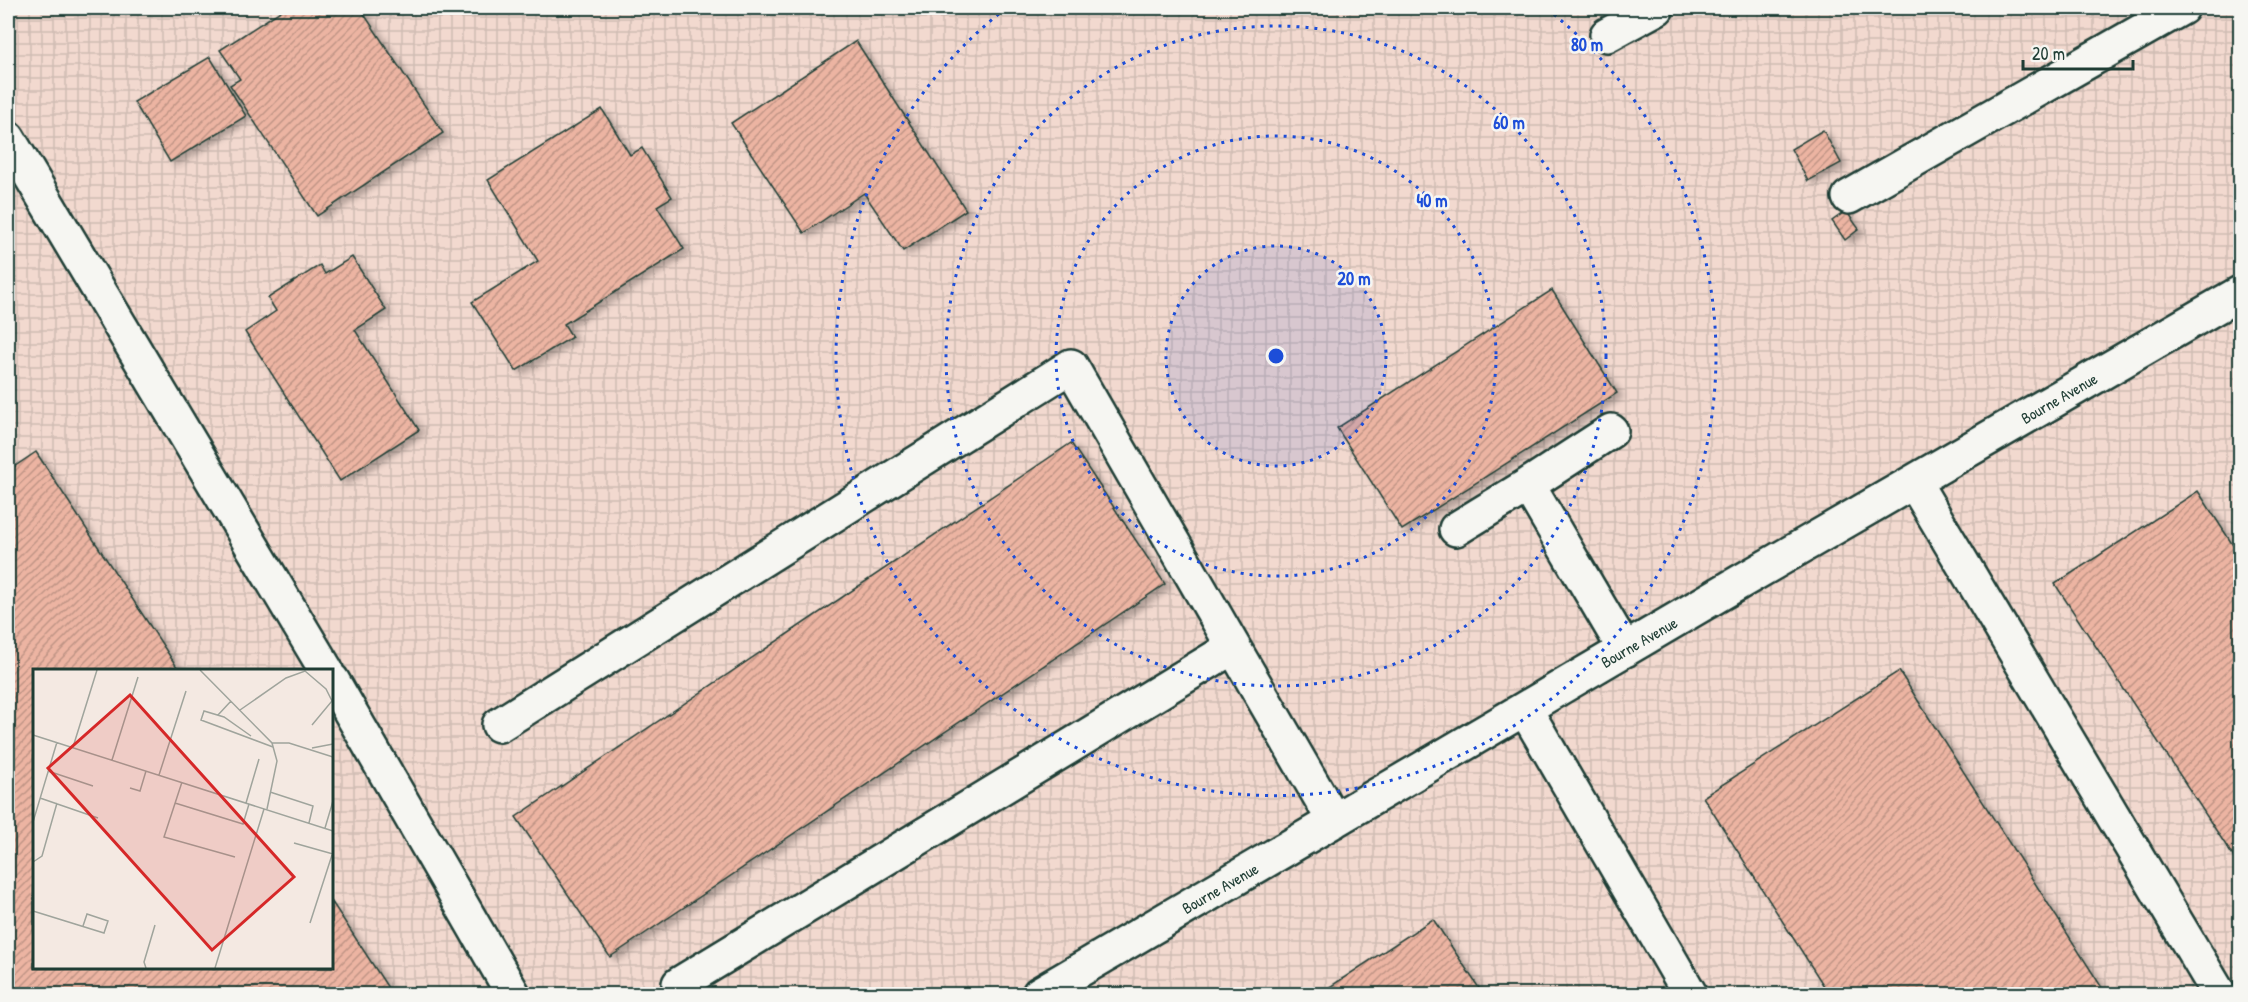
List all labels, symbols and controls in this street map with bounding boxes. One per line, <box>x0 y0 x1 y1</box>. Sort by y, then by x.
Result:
text: 80 m <box>1571 32 1603 57</box>
scale bar <box>2023 33 2132 71</box>
text: 20 m <box>2032 41 2065 66</box>
text: 60 m <box>1493 110 1525 135</box>
text: 40 m <box>1416 188 1448 213</box>
text: 20 m <box>1338 266 1370 291</box>
centre of rings <box>1266 346 1286 366</box>
street label: Bourne Avenue <box>2017 367 2102 429</box>
street label: Bourne Avenue <box>1597 611 1682 673</box>
inset map <box>33 669 333 969</box>
street label: Bourne Avenue <box>1178 857 1263 919</box>

